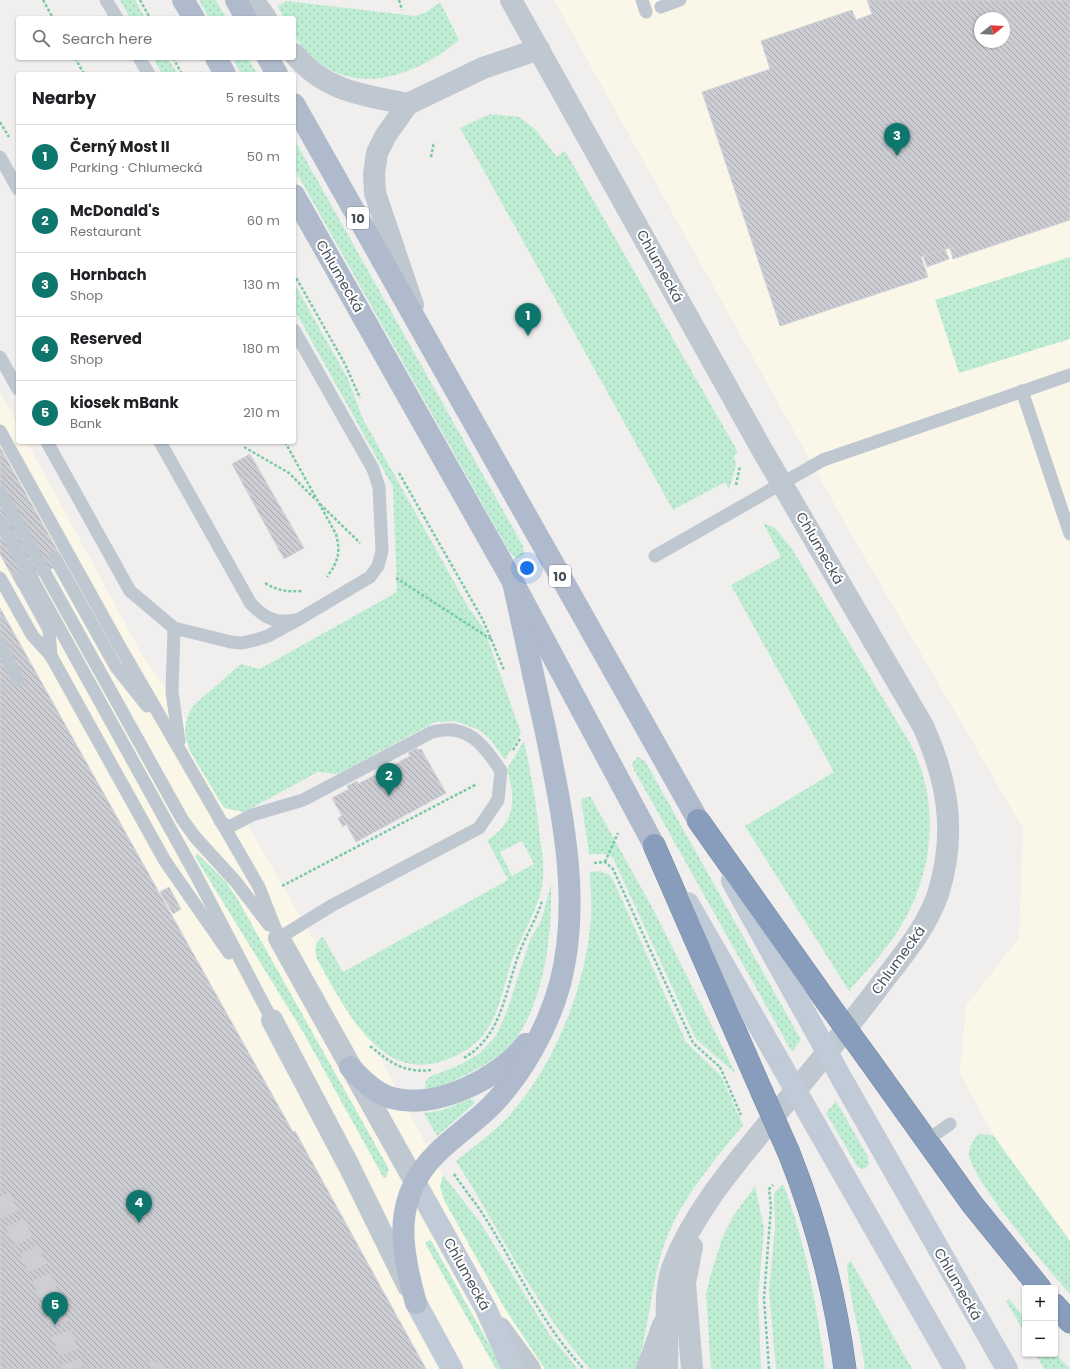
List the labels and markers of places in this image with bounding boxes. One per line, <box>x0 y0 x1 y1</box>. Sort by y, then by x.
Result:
pin: 3 <box>884 123 910 156</box>
pin: 1 <box>515 303 541 336</box>
pin: 2 <box>376 763 402 796</box>
pin: 4 <box>126 1190 152 1223</box>
pin: 5 <box>42 1292 68 1325</box>

